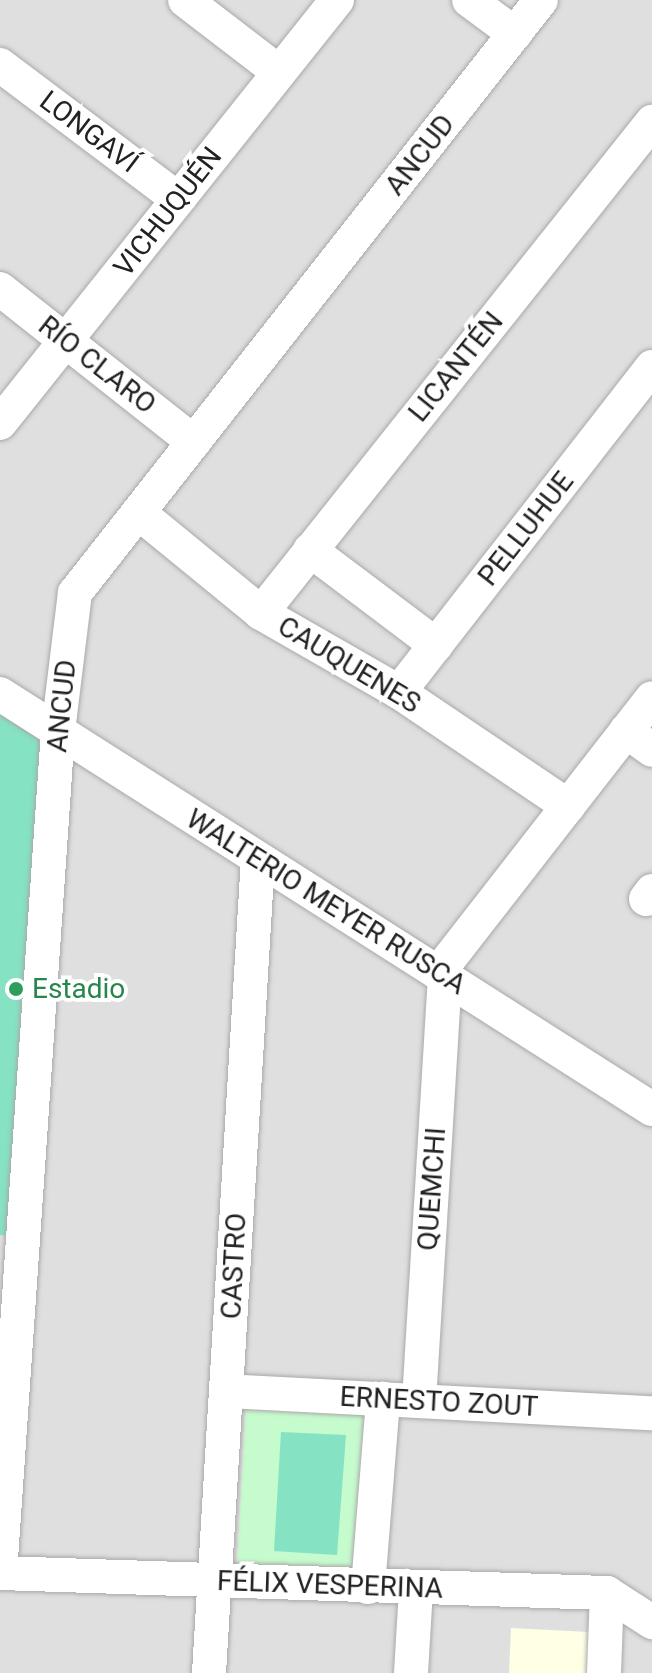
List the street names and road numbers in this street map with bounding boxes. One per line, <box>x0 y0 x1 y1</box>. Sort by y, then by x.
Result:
street label: LONGAVÍ <box>33 84 145 180</box>
street label: ANCUD <box>378 108 462 202</box>
street label: VICHUQUÉN <box>107 141 229 283</box>
street label: LICANTÉN <box>402 305 510 429</box>
street label: RÍO CLARO <box>32 309 162 421</box>
street label: PELLUHUE <box>471 465 581 593</box>
street label: CAUQUENES <box>272 609 426 721</box>
street label: ANCUD <box>40 658 84 754</box>
street label: WALTERIO MEYER RUSCA <box>180 802 472 1002</box>
street label: QUEMCHI <box>411 1126 453 1252</box>
street label: CASTRO <box>214 1212 254 1320</box>
street label: ERNESTO ZOUT <box>339 1380 539 1424</box>
street label: FÉLIX VESPERINA <box>216 1564 444 1606</box>

